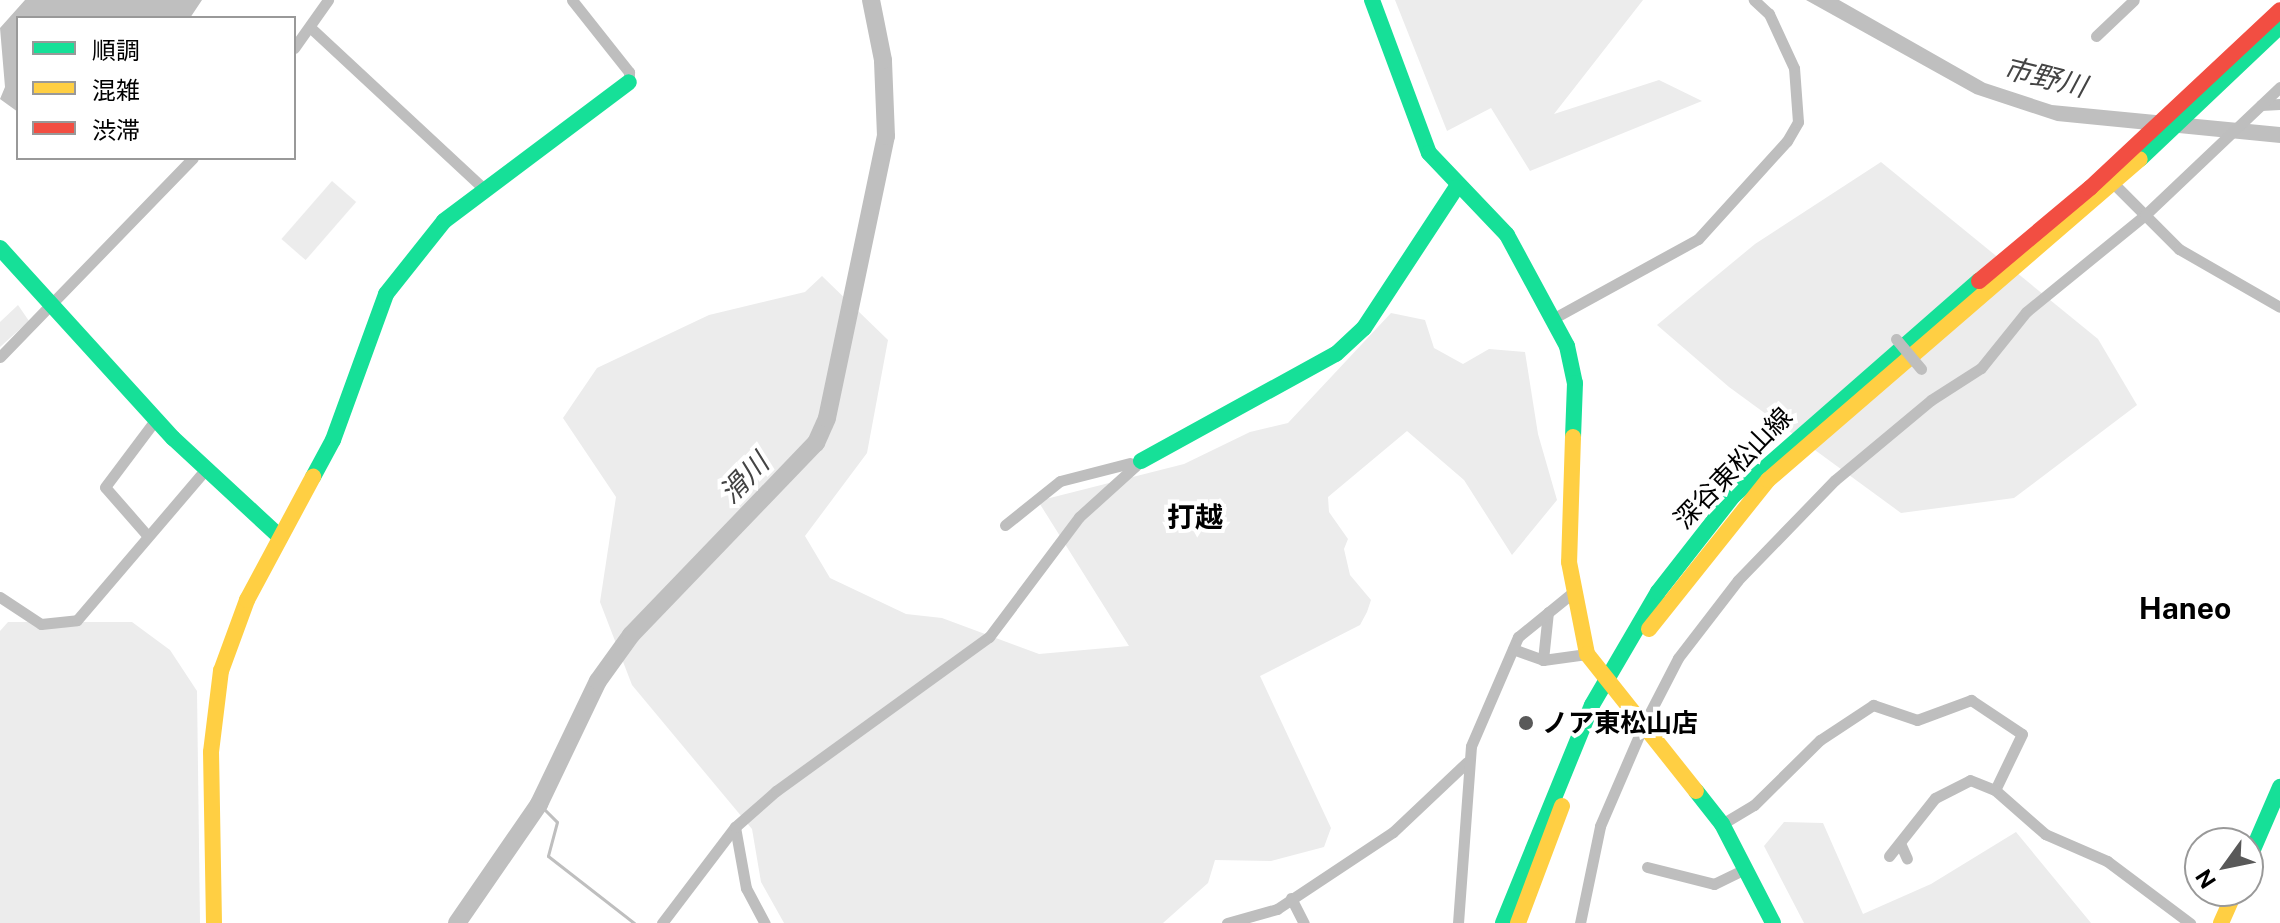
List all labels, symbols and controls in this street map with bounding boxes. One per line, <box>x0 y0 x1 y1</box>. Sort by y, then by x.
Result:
legend <box>16 16 296 160</box>
text: 順調 <box>92 36 140 64</box>
water label: 市野川 <box>2000 51 2090 103</box>
text: 混雑 <box>92 76 140 104</box>
text: 渋滞 <box>92 116 140 144</box>
street label: 深谷東松山線 <box>1668 401 1798 535</box>
water label: 滑川 <box>712 446 776 510</box>
district label: 打越 <box>1167 500 1223 534</box>
district label: Haneo <box>2139 590 2231 626</box>
place label: ノア東松山店 <box>1542 707 1698 739</box>
marker: ノア東松山店 <box>1517 714 1535 732</box>
north arrow <box>2184 827 2264 907</box>
text: N <box>2190 865 2221 893</box>

